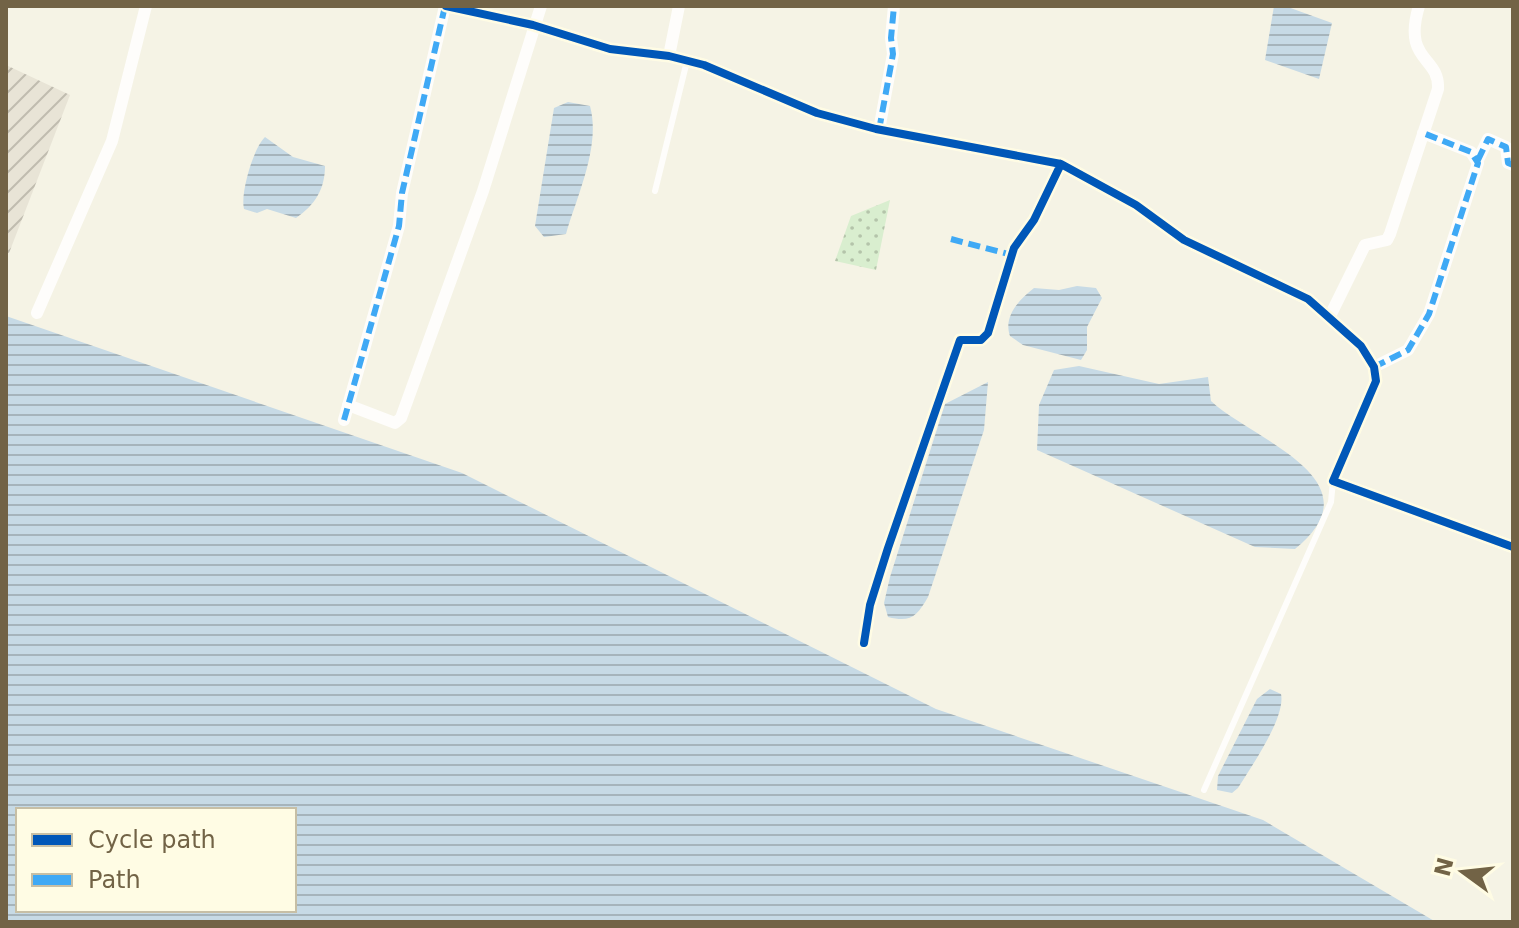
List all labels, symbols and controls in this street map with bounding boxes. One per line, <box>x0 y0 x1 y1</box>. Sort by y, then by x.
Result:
legend <box>16 808 296 912</box>
text: Cycle path <box>88 826 216 854</box>
north arrow <box>1423 832 1503 912</box>
text: N <box>1430 855 1459 879</box>
text: Path <box>88 866 141 894</box>

